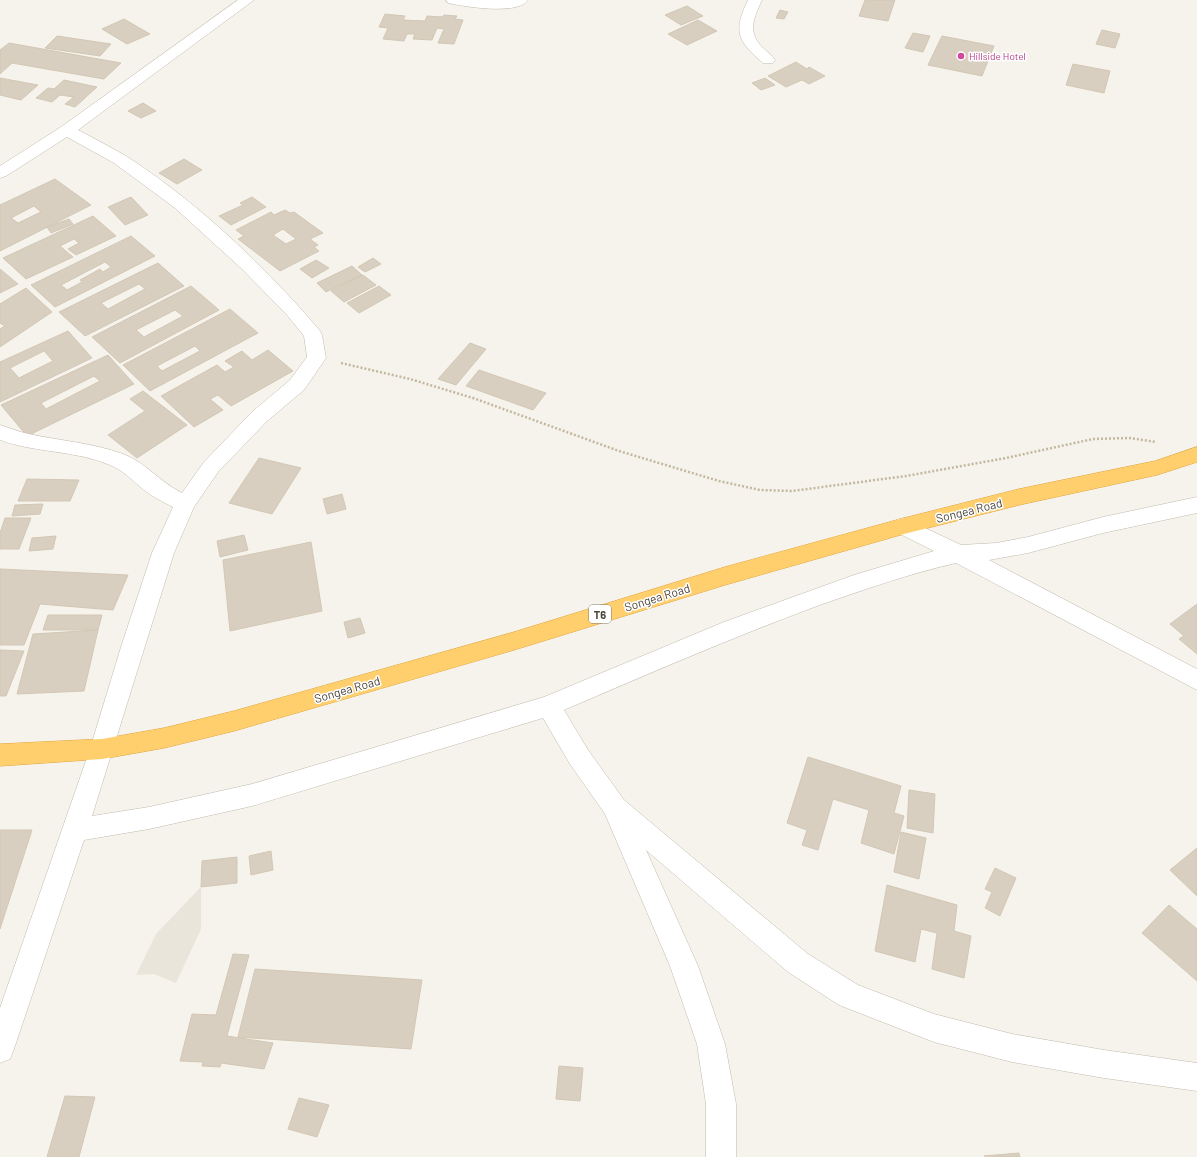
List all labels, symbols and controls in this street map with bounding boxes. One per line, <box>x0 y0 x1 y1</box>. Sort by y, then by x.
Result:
place label: Hillside Hotel <box>969 50 1026 62</box>
marker: Hillside Hotel <box>956 51 966 61</box>
street label: Songea Road <box>934 495 1004 525</box>
street label: Songea Road <box>623 580 691 614</box>
road number: T6 <box>589 605 611 623</box>
street label: Songea Road <box>312 673 382 705</box>

